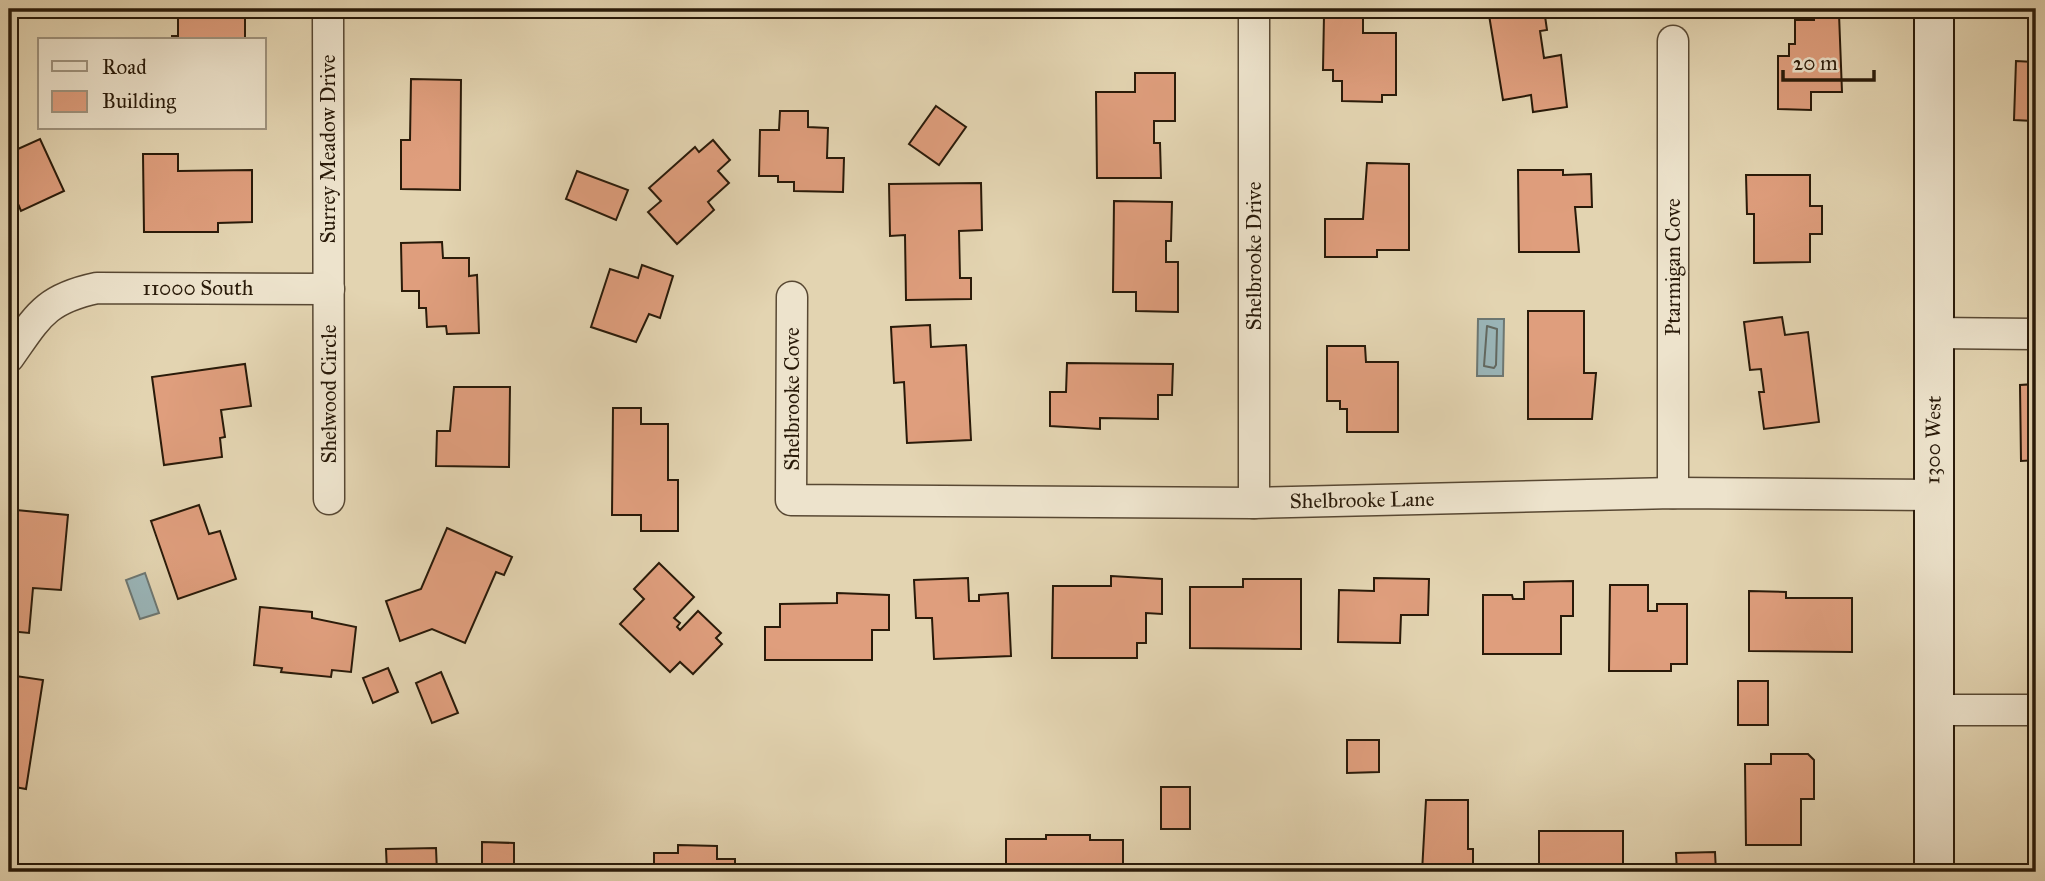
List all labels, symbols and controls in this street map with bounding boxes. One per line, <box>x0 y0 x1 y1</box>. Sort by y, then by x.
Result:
legend <box>38 38 266 130</box>
scale bar <box>1783 38 1874 82</box>
text: 20 m <box>1793 50 1838 76</box>
text: Road <box>102 54 147 80</box>
street label: Surrey Meadow Drive <box>315 54 341 243</box>
text: Building <box>102 88 176 114</box>
street label: Shelbrooke Drive <box>1241 181 1267 330</box>
street label: Ptarmigan Cove <box>1660 198 1686 336</box>
street label: 11000 South <box>143 275 254 301</box>
street label: Shelwood Circle <box>316 324 342 464</box>
street label: Shelbrooke Cove <box>779 327 805 471</box>
street label: 1300 West <box>1919 395 1947 485</box>
street label: Shelbrooke Lane <box>1289 486 1435 514</box>

